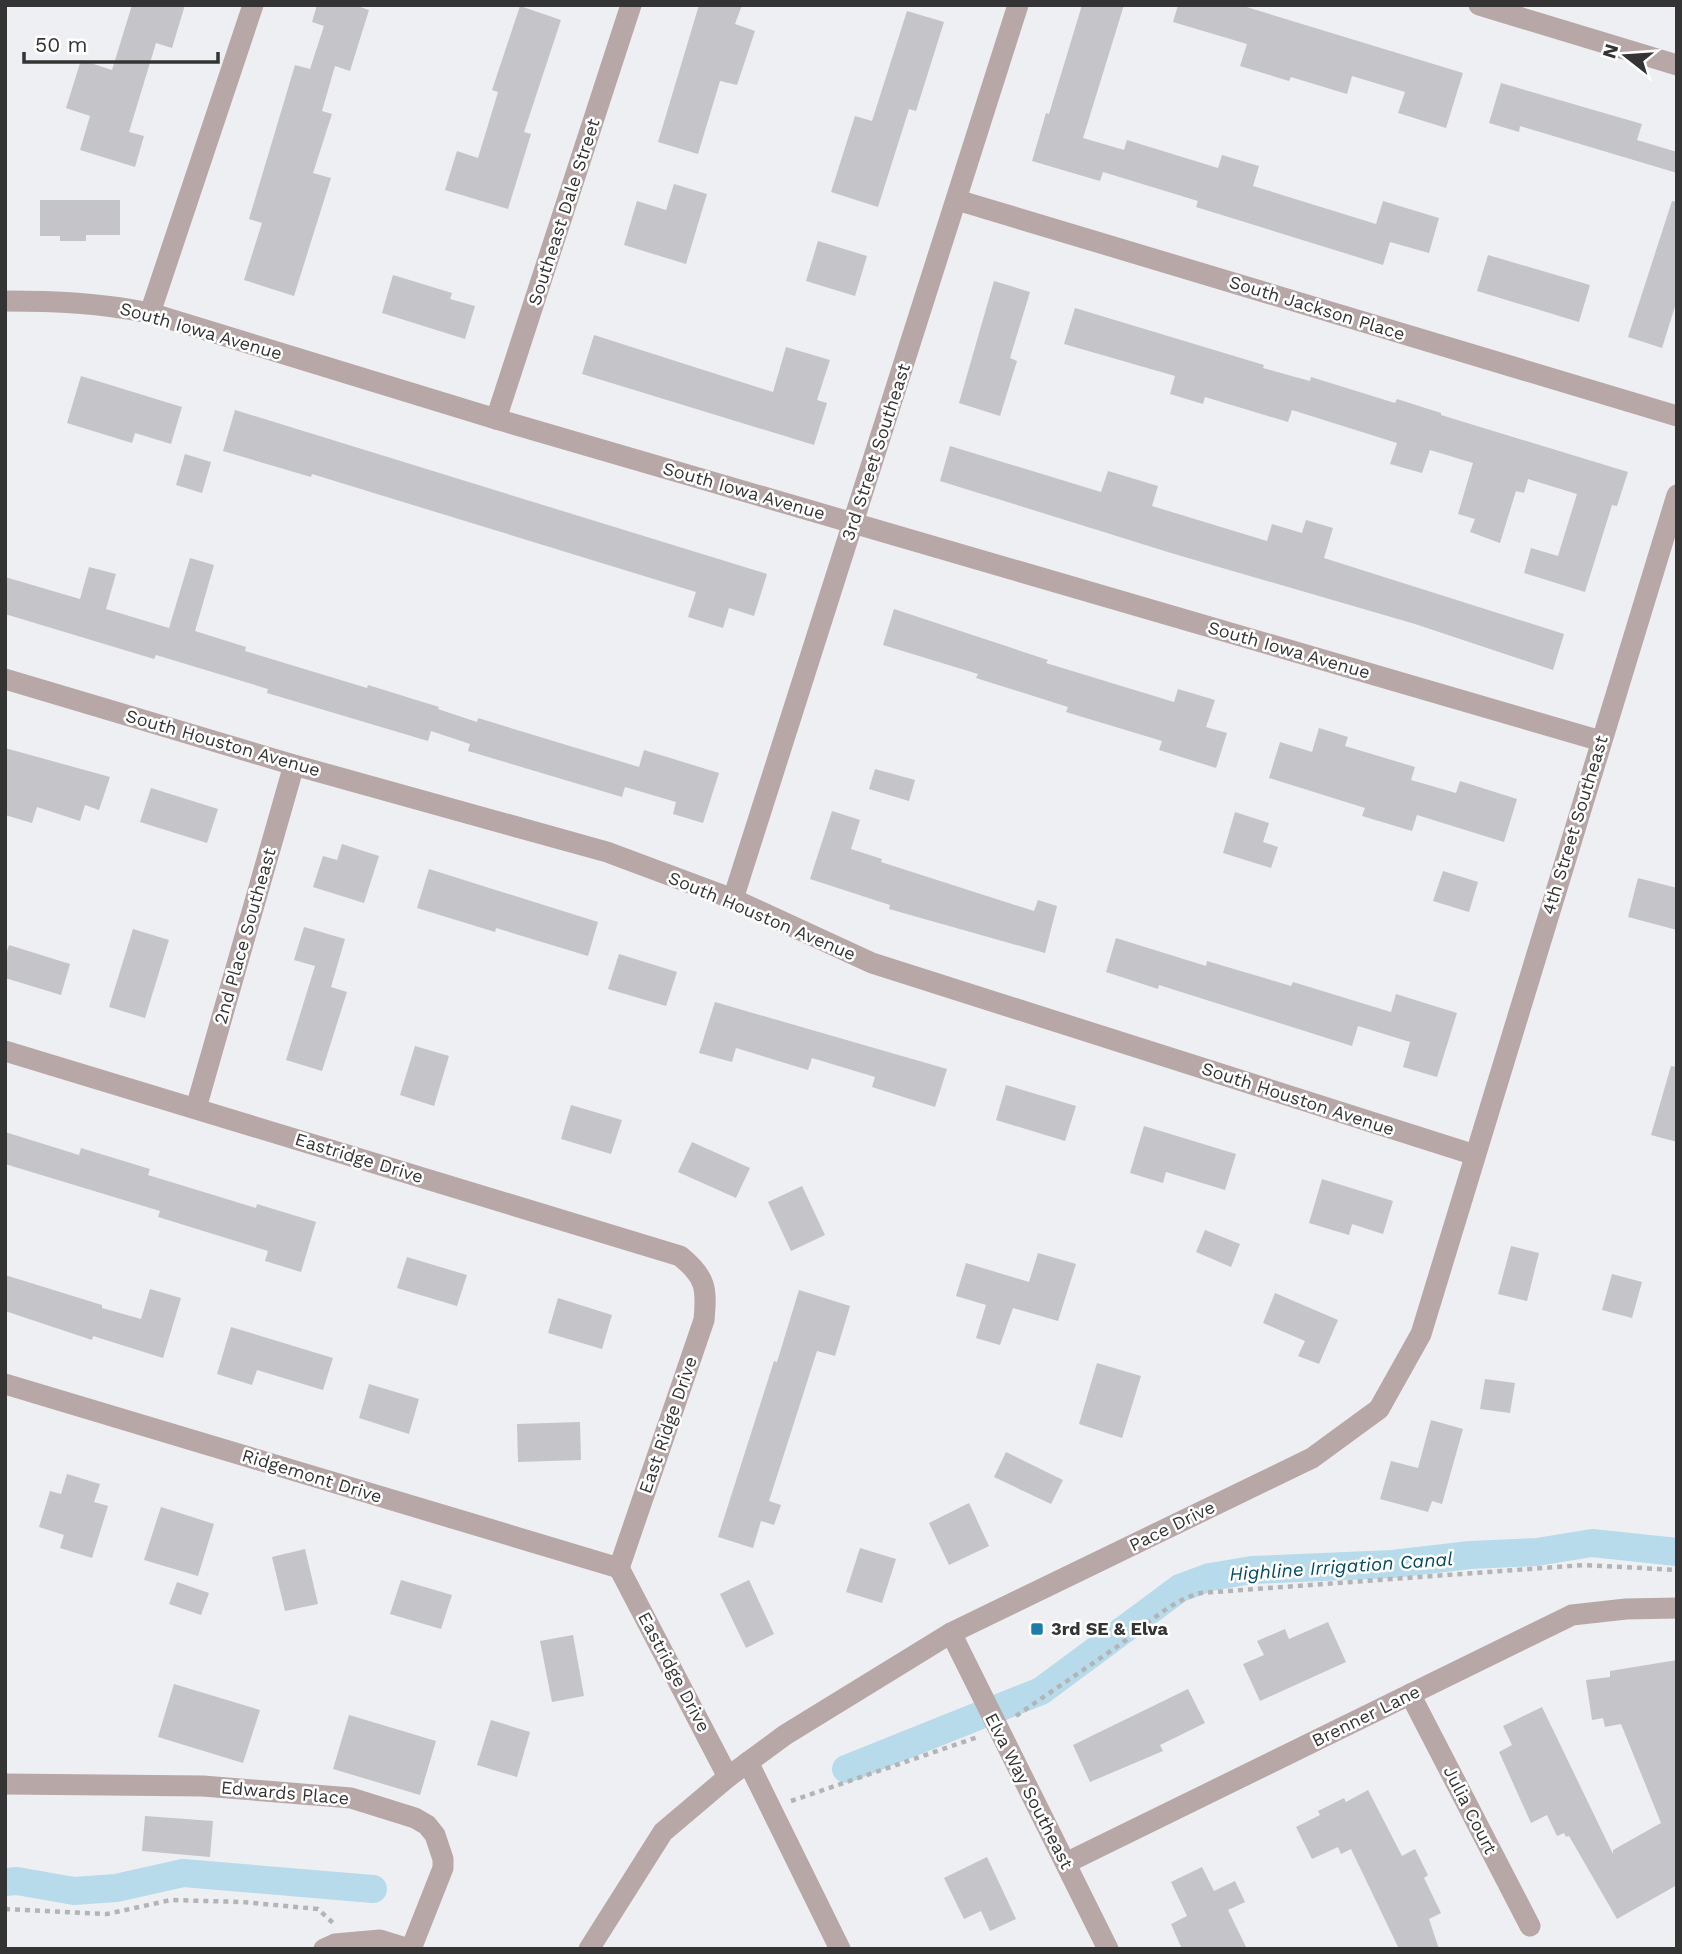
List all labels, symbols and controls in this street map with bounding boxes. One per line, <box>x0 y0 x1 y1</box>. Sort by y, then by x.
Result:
scale bar <box>24 21 219 65</box>
north arrow <box>1591 21 1661 91</box>
text: 50 m <box>35 32 87 57</box>
text: N <box>1597 41 1623 61</box>
street label: Southeast Dale Street <box>523 115 604 308</box>
street label: South Jackson Place <box>1227 271 1408 344</box>
street label: South Iowa Avenue <box>118 297 285 364</box>
street label: 3rd Street Southeast <box>837 360 914 543</box>
street label: South Iowa Avenue <box>661 457 828 524</box>
street label: South Iowa Avenue <box>1206 616 1373 683</box>
street label: South Houston Avenue <box>123 705 323 780</box>
street label: 4th Street Southeast <box>1537 732 1612 917</box>
street label: 2nd Place Southeast <box>209 845 280 1026</box>
street label: South Houston Avenue <box>665 867 859 965</box>
street label: South Houston Avenue <box>1199 1057 1397 1140</box>
street label: Eastridge Drive <box>292 1128 426 1187</box>
street label: East Ridge Drive <box>634 1353 701 1496</box>
street label: Ridgemont Drive <box>240 1444 385 1507</box>
street label: Pace Drive <box>1126 1496 1218 1555</box>
water label: Highline Irrigation Canal <box>1228 1547 1454 1586</box>
street label: Eastridge Drive <box>634 1608 715 1735</box>
place label: 3rd SE & Elva <box>1051 1618 1168 1639</box>
marker: 3rd SE & Elva <box>1029 1621 1045 1637</box>
street label: Brenner Lane <box>1308 1680 1423 1751</box>
street label: Elva Way Southeast <box>981 1709 1078 1873</box>
street label: Julia Court <box>1439 1762 1502 1858</box>
street label: Edwards Place <box>220 1776 350 1809</box>

